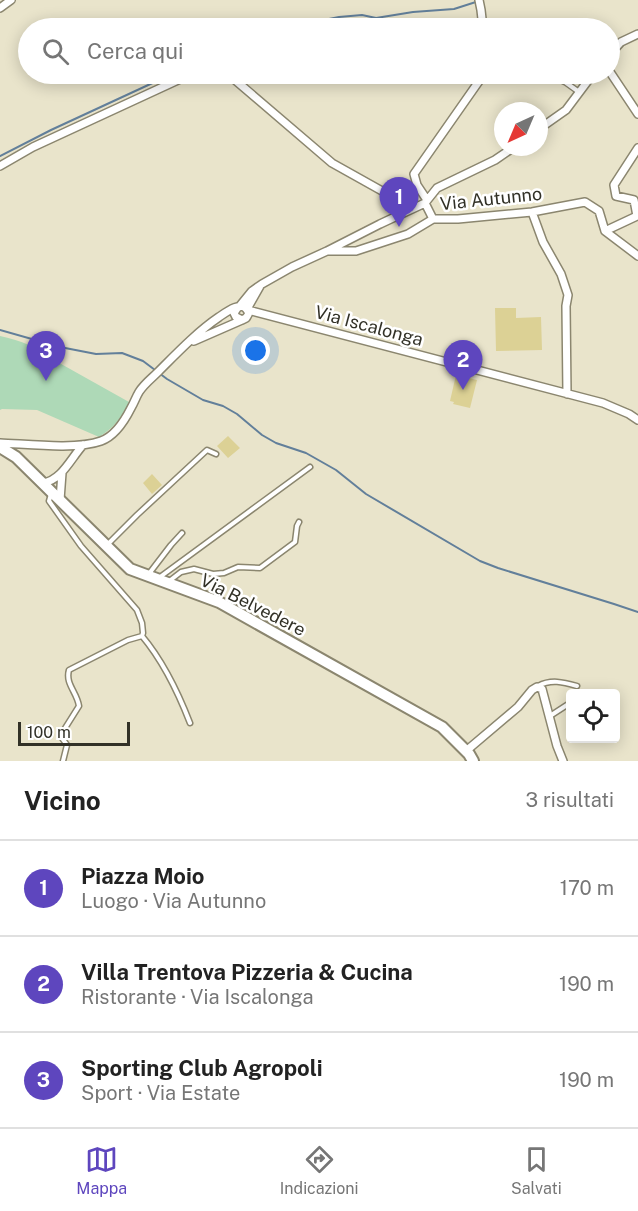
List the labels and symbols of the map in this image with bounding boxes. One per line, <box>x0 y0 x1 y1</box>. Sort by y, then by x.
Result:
north arrow <box>494 102 548 156</box>
pin: 1 <box>380 178 418 227</box>
street label: Via Autunno <box>439 183 543 214</box>
street label: Via Iscalonga <box>313 301 426 350</box>
pin: 3 <box>26 332 66 381</box>
your location <box>241 336 270 365</box>
pin: 2 <box>444 340 482 390</box>
street label: Via Belvedere <box>197 569 309 640</box>
scale bar <box>18 719 130 746</box>

